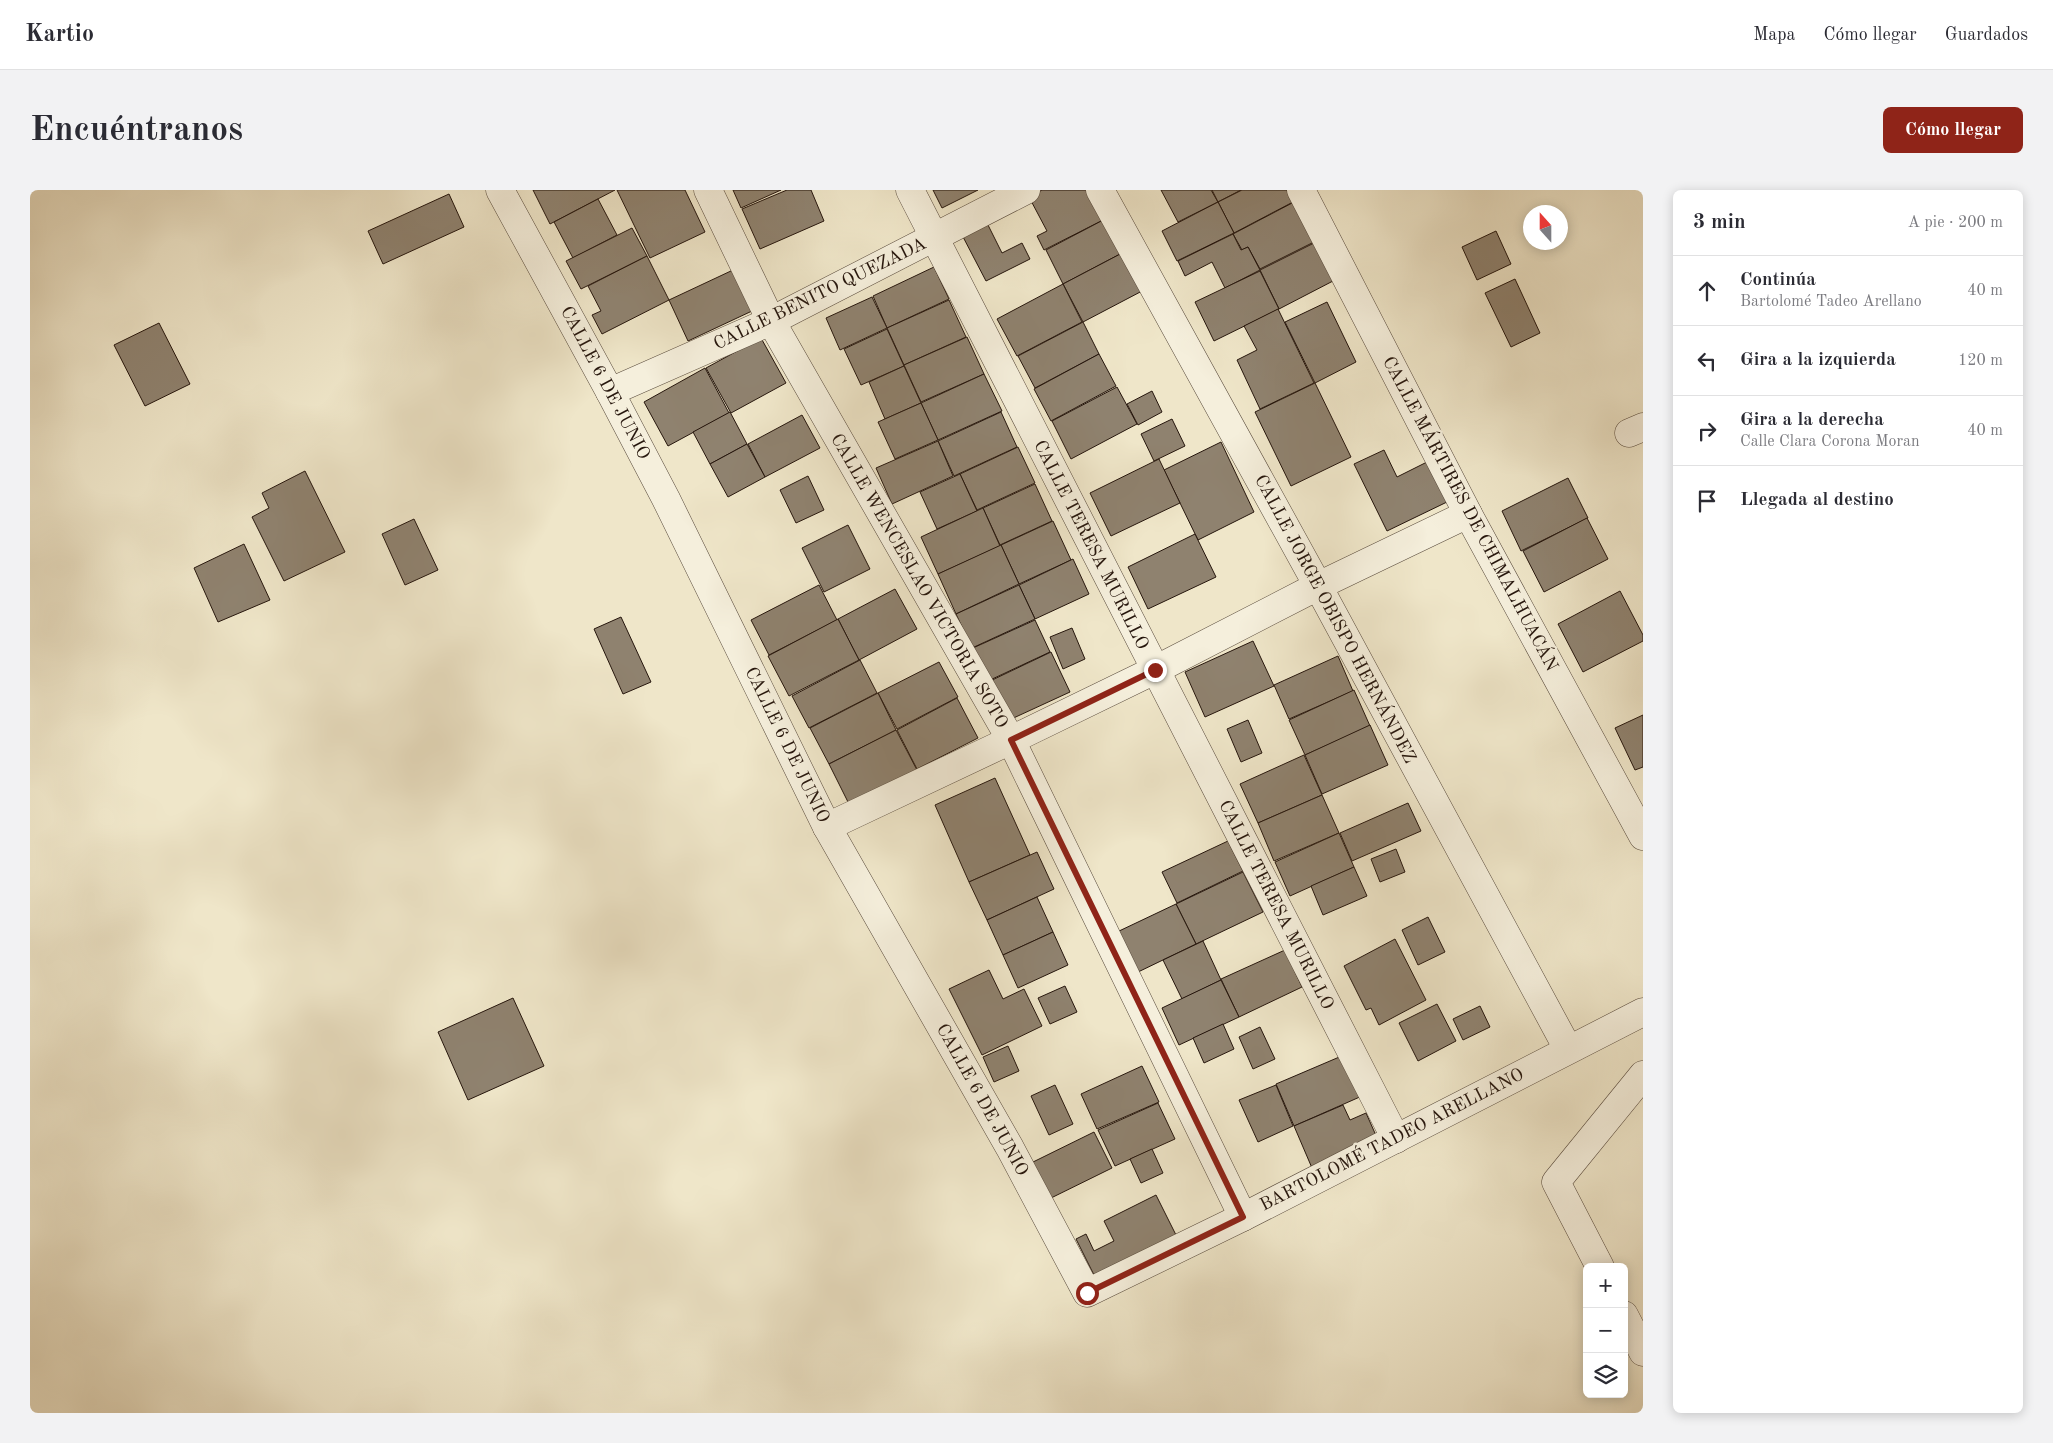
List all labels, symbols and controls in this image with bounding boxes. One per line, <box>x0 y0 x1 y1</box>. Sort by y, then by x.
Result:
text: Kartio <box>25 23 94 47</box>
text: Mapa <box>1753 26 1795 44</box>
text: Cómo llegar <box>1823 26 1917 44</box>
text: Guardados <box>1945 26 2028 44</box>
button: Cómo llegar <box>1883 107 2023 153</box>
text: Encuéntranos <box>30 113 243 148</box>
north arrow <box>1523 205 1568 250</box>
text: 3 min <box>1693 212 1746 233</box>
text: A pie · 200 m <box>1908 215 2003 231</box>
street label: CALLE BENITO QUEZADA <box>711 235 929 353</box>
text: Continúa <box>1740 271 1816 290</box>
icon: ahead <box>1693 277 1721 305</box>
text: 40 m <box>1967 283 2003 299</box>
text: Bartolomé Tadeo Arellano <box>1740 294 1922 310</box>
street label: CALLE 6 DE JUNIO <box>557 303 653 463</box>
icon: left <box>1693 347 1721 375</box>
text: Gira a la izquierda <box>1740 351 1896 370</box>
street label: CALLE MÁRTIRES DE CHIMALHUACÁN <box>1379 352 1565 674</box>
text: 120 m <box>1958 353 2003 369</box>
text: Gira a la derecha <box>1740 411 1884 430</box>
icon: right <box>1693 417 1721 445</box>
text: 40 m <box>1967 423 2003 439</box>
street label: CALLE WENCESLAO VICTORIA SOTO <box>827 431 1011 731</box>
text: Calle Clara Corona Moran <box>1740 434 1920 450</box>
street label: CALLE TERESA MURILLO <box>1030 437 1152 653</box>
street label: CALLE JORGE OBISPO HERNÁNDEZ <box>1251 470 1422 766</box>
icon: arrive <box>1693 487 1721 515</box>
text: Llegada al destino <box>1740 491 1894 510</box>
route end <box>1144 659 1167 682</box>
street label: CALLE 6 DE JUNIO <box>741 664 833 826</box>
street label: CALLE TERESA MURILLO <box>1215 797 1337 1013</box>
street label: CALLE 6 DE JUNIO <box>933 1021 1031 1179</box>
street label: BARTOLOMÉ TADEO ARELLANO <box>1255 1062 1527 1215</box>
map controls <box>1583 1263 1628 1398</box>
button: + <box>1583 1263 1628 1308</box>
route start <box>1076 1282 1099 1305</box>
button: − <box>1583 1308 1628 1353</box>
button: layers <box>1583 1353 1628 1398</box>

